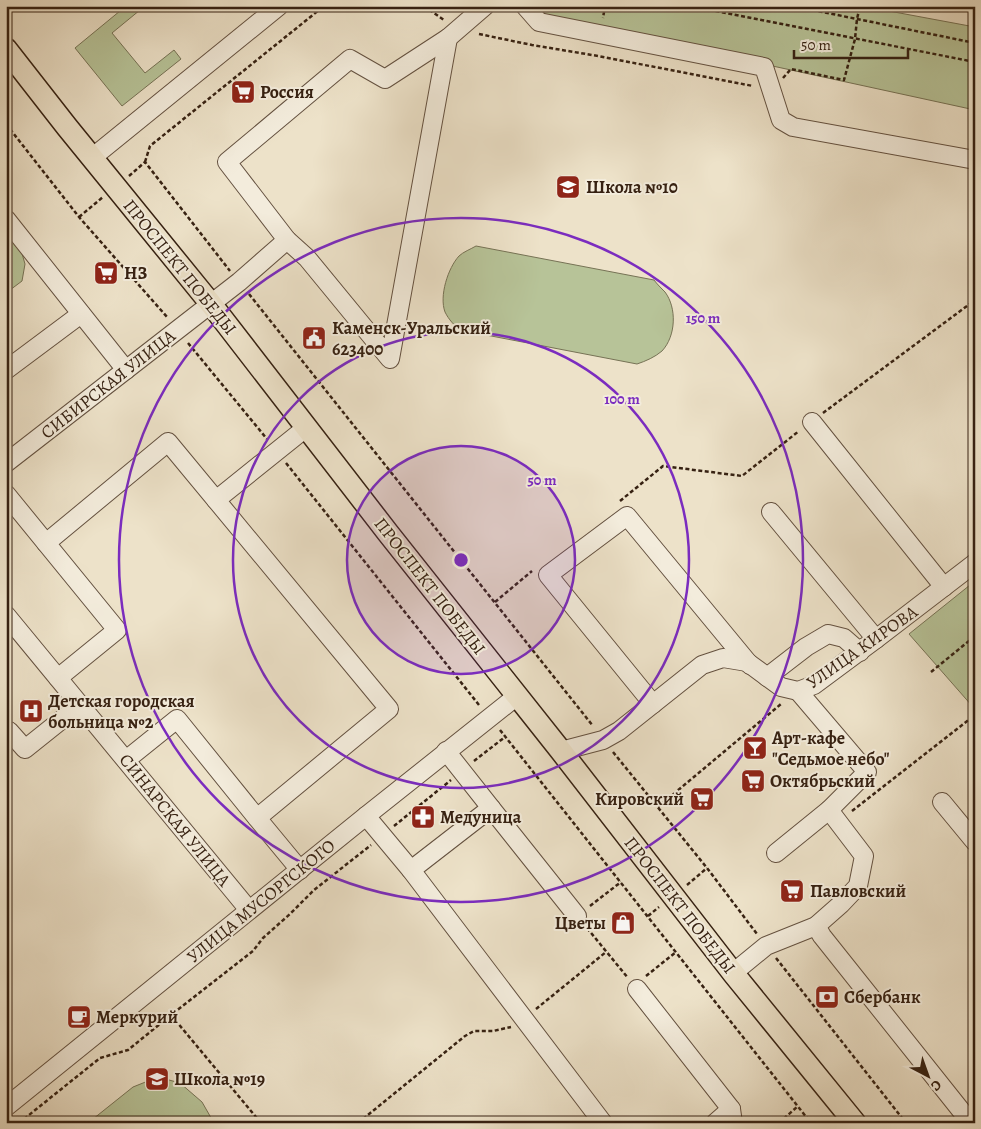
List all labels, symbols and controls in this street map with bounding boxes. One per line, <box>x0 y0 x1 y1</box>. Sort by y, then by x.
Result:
scale bar <box>794 28 907 60</box>
text: 50 m <box>801 35 831 55</box>
supermarket icon: Россия <box>230 79 256 105</box>
place label: Россия <box>260 80 314 104</box>
school or university icon: Школа №10 <box>555 174 581 200</box>
place label: Школа №10 <box>586 175 678 199</box>
street label: ПРОСПЕКТ ПОБЕДЫ <box>118 194 242 340</box>
supermarket icon: НЗ <box>93 260 119 286</box>
place label: НЗ <box>124 261 147 285</box>
text: 150 m <box>686 308 721 328</box>
place label: Каменск-Уральский 623400 <box>332 316 491 361</box>
street label: СИБИРСКАЯ УЛИЦА <box>36 323 181 444</box>
public building icon: Каменск-Уральский 623400 <box>301 325 327 351</box>
text: 100 m <box>604 389 640 409</box>
text: 50 m <box>527 470 557 490</box>
street label: ПРОСПЕКТ ПОБЕДЫ <box>369 512 491 660</box>
centre of rings <box>452 551 470 569</box>
street label: УЛИЦА КИРОВА <box>802 599 923 694</box>
place label: Детская городская больница №2 <box>48 689 195 734</box>
hospital icon: Детская городская больница №2 <box>18 698 44 724</box>
place label: Арт-кафе "Седьмое небо" <box>771 726 890 771</box>
bar icon: Арт-кафе "Седьмое небо" <box>742 735 768 761</box>
street label: СИНАРСКАЯ УЛИЦА <box>114 749 236 892</box>
supermarket icon: Октябрьский <box>740 768 766 794</box>
place label: Октябрьский <box>770 769 875 793</box>
supermarket icon: Кировский <box>689 786 715 812</box>
place label: Кировский <box>595 787 684 811</box>
pharmacy icon: Медуница <box>410 804 436 830</box>
place label: Медуница <box>440 805 522 829</box>
street label: ПРОСПЕКТ ПОБЕДЫ <box>619 831 741 979</box>
street label: УЛИЦА МУСОРГСКОГО <box>182 834 340 968</box>
supermarket icon: Павловский <box>779 878 805 904</box>
place label: Павловский <box>810 879 907 903</box>
shop icon: Цветы <box>610 910 636 936</box>
place label: Цветы <box>555 911 606 935</box>
bank icon: Сбербанк <box>814 984 840 1010</box>
place label: Сбербанк <box>844 985 921 1009</box>
cafe icon: Меркурий <box>66 1004 92 1030</box>
place label: Меркурий <box>96 1005 178 1029</box>
north arrow <box>904 1052 954 1102</box>
school or university icon: Школа №19 <box>144 1066 170 1092</box>
place label: Школа №19 <box>174 1067 265 1091</box>
text: С <box>926 1075 946 1096</box>

